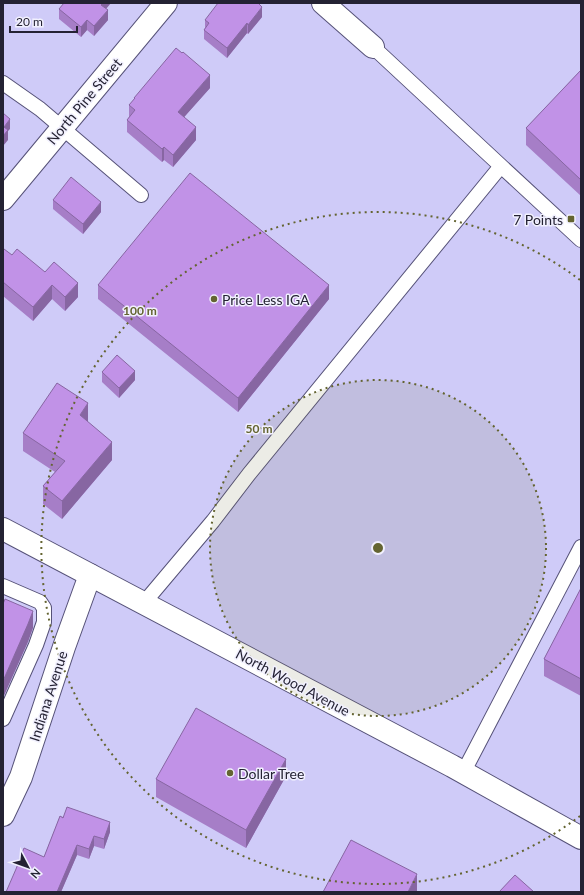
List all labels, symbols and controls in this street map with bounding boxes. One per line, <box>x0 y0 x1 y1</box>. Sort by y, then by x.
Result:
scale bar <box>10 8 77 34</box>
text: 20 m <box>16 14 43 29</box>
street label: North Pine Street <box>43 54 125 148</box>
place label: 7 Points <box>513 211 563 228</box>
marker: 7 Points <box>566 214 576 224</box>
place label: Price Less IGA <box>222 291 310 308</box>
marker: Price Less IGA <box>209 294 219 304</box>
text: 100 m <box>123 303 157 318</box>
text: 50 m <box>246 421 272 436</box>
centre of rings <box>371 541 385 555</box>
street label: North Wood Avenue <box>233 645 353 719</box>
street label: Indiana Avenue <box>25 649 71 743</box>
place label: Dollar Tree <box>238 765 304 782</box>
marker: Dollar Tree <box>225 768 235 778</box>
north arrow <box>8 847 48 887</box>
text: N <box>28 866 44 881</box>

